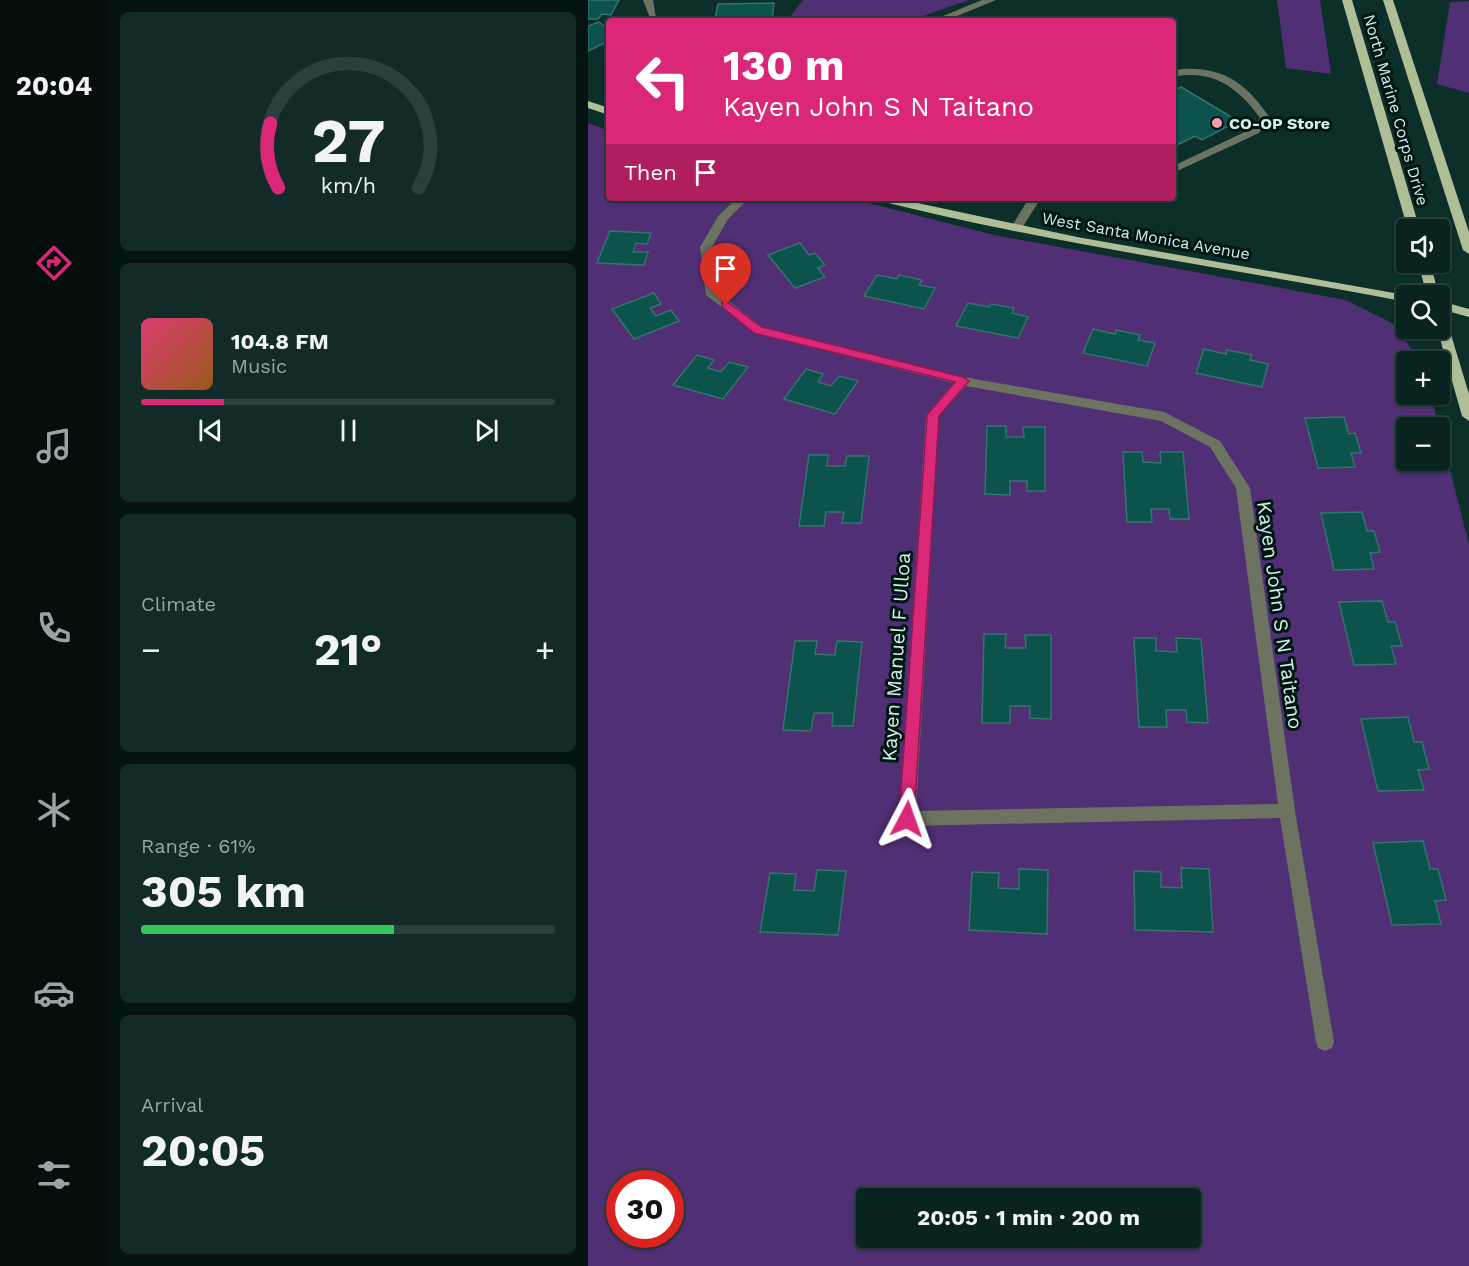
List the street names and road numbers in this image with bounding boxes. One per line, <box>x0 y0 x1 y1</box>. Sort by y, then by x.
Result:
street label: North Marine Corps Drive <box>1360 12 1432 208</box>
street label: West Santa Monica Avenue <box>1041 208 1251 264</box>
street label: Kayen John S N Taitano <box>1252 499 1308 731</box>
street label: Kayen Manuel F Ulloa <box>877 552 915 762</box>

